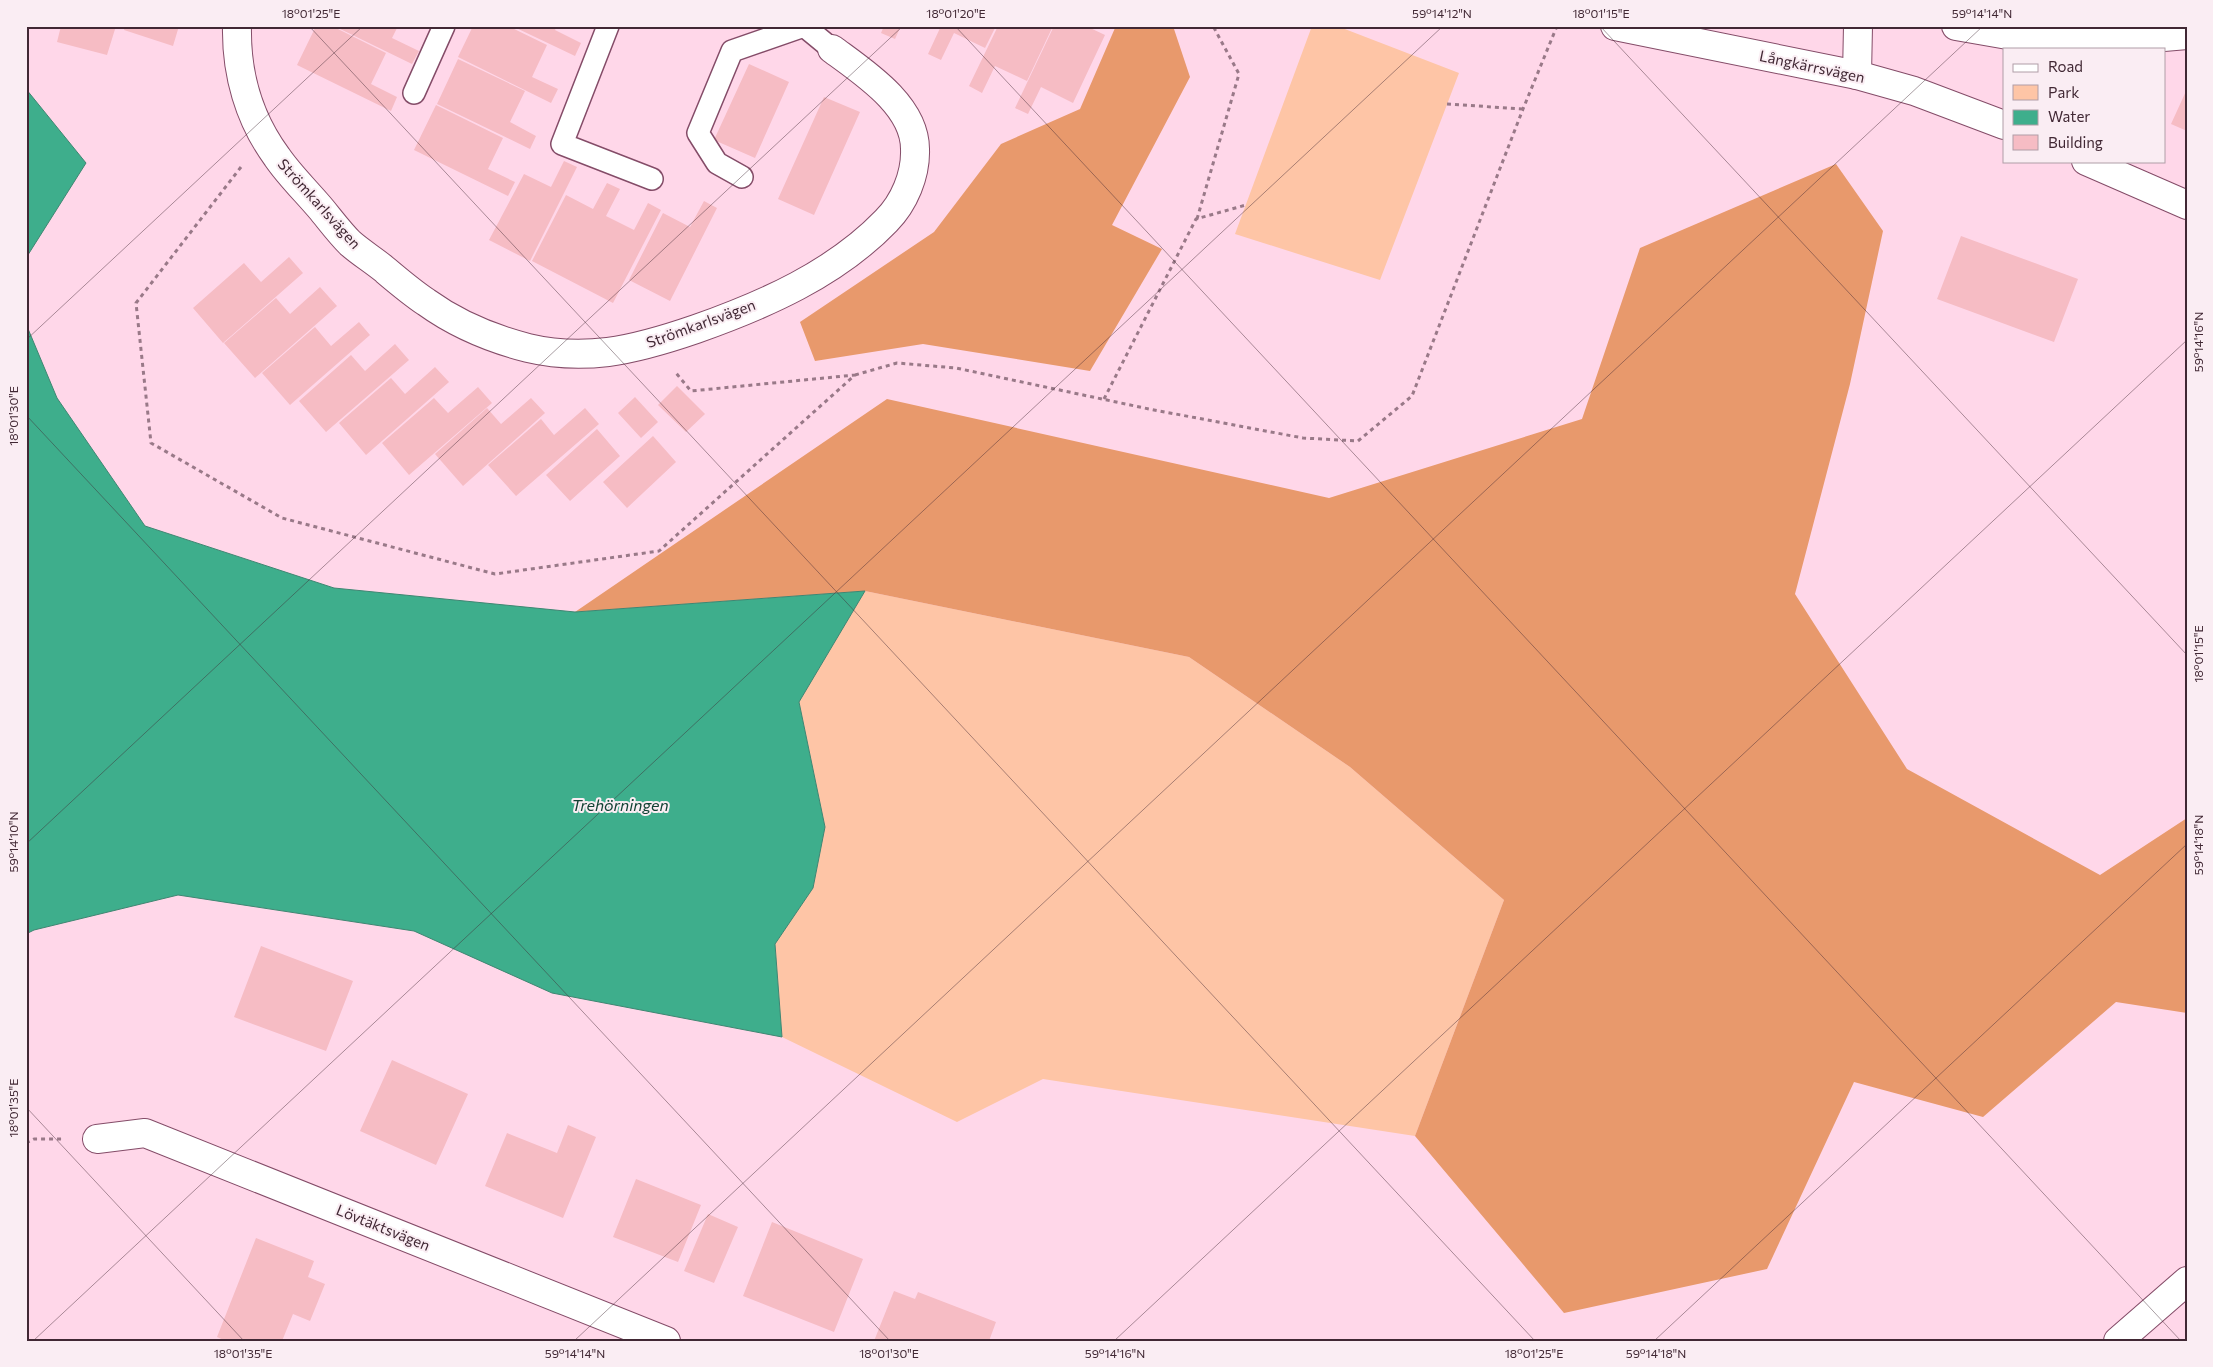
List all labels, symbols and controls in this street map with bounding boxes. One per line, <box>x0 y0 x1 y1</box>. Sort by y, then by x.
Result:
text: 18°01'25"E <box>282 6 340 20</box>
text: 18°01'20"E <box>926 6 986 20</box>
text: 59°14'12"N <box>1412 6 1472 20</box>
text: 18°01'15"E <box>1572 6 1630 20</box>
text: 59°14'14"N <box>1952 6 2012 20</box>
street label: Långkärrsvägen <box>1758 46 1867 86</box>
legend <box>2003 48 2166 162</box>
text: Road <box>2048 57 2083 75</box>
text: Park <box>2048 83 2079 101</box>
text: Water <box>2048 107 2090 125</box>
text: Building <box>2048 133 2103 151</box>
street label: Strömkarlsvägen <box>275 155 365 252</box>
street label: Strömkarlsvägen <box>644 295 758 351</box>
text: 59°14'16"N <box>2191 312 2205 372</box>
text: 18°01'30"E <box>6 386 20 446</box>
text: 18°01'15"E <box>2191 625 2205 683</box>
water label: Trehörningen <box>571 795 669 814</box>
text: 59°14'10"N <box>6 811 20 873</box>
text: 59°14'18"N <box>2191 815 2205 875</box>
text: 18°01'35"E <box>6 1079 20 1137</box>
street label: Lövtäktsvägen <box>334 1200 433 1254</box>
text: 18°01'35"E <box>214 1346 272 1360</box>
text: 59°14'14"N <box>545 1346 605 1360</box>
text: 18°01'30"E <box>859 1346 919 1360</box>
text: 59°14'16"N <box>1085 1346 1145 1360</box>
text: 18°01'25"E <box>1505 1346 1563 1360</box>
text: 59°14'18"N <box>1626 1346 1686 1360</box>

